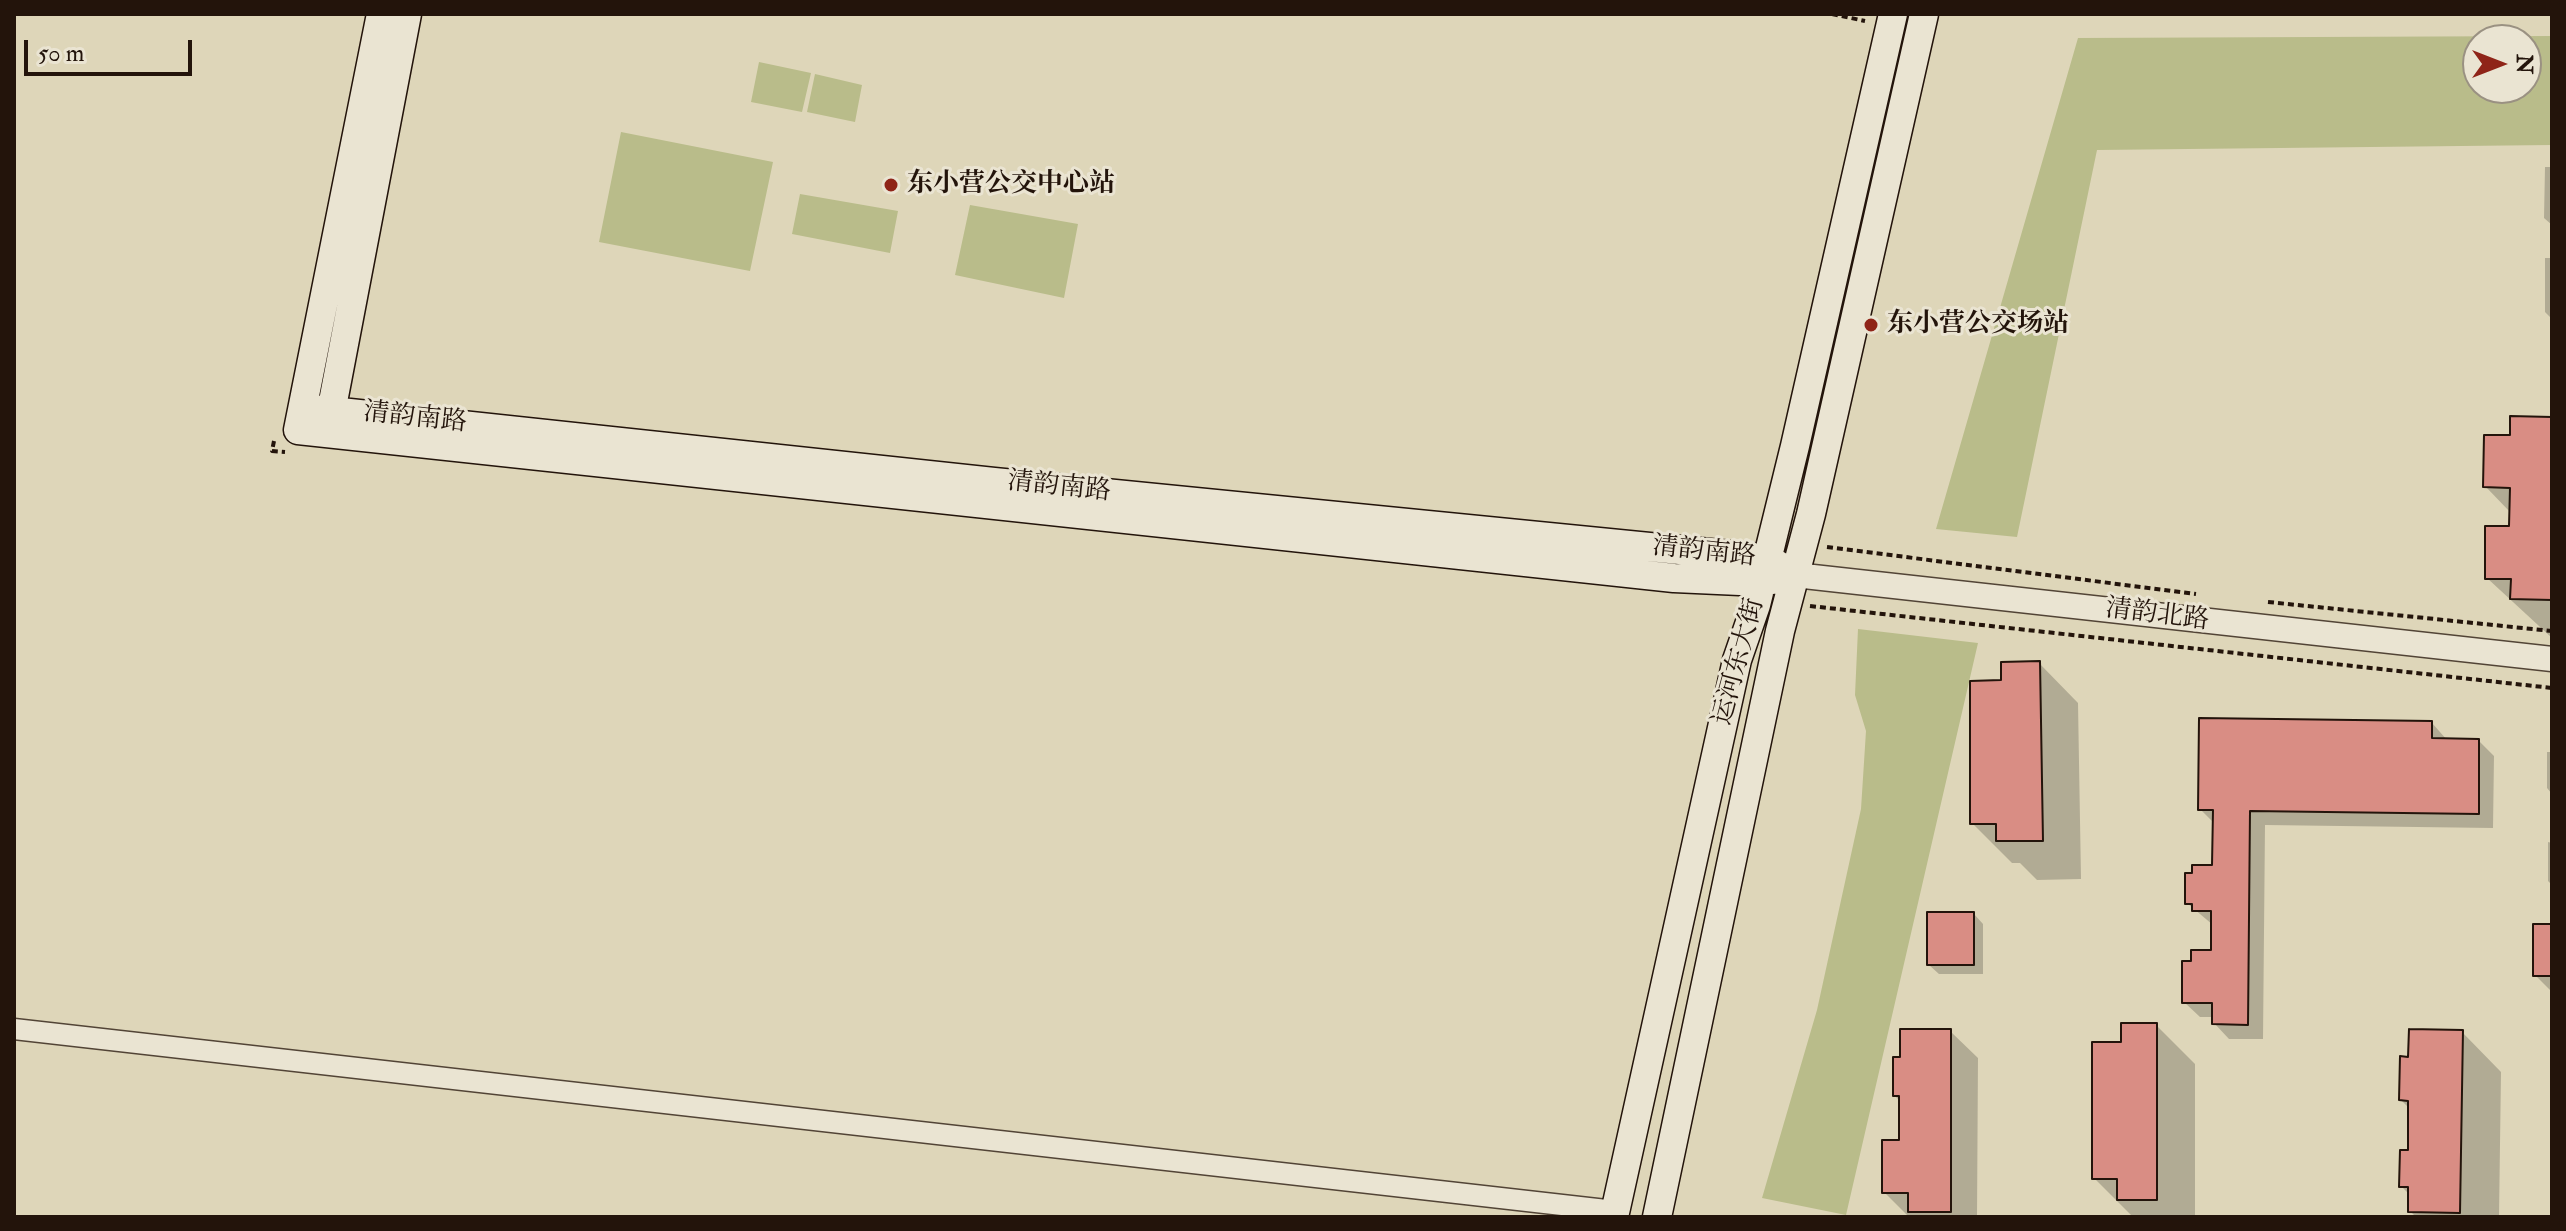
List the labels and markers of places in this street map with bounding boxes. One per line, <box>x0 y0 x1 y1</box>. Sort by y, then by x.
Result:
place label: 东小营公交中心站 <box>907 169 1115 201</box>
marker: 东小营公交中心站 <box>882 176 900 194</box>
place label: 东小营公交场站 <box>1887 309 2069 341</box>
marker: 东小营公交场站 <box>1862 316 1880 334</box>

